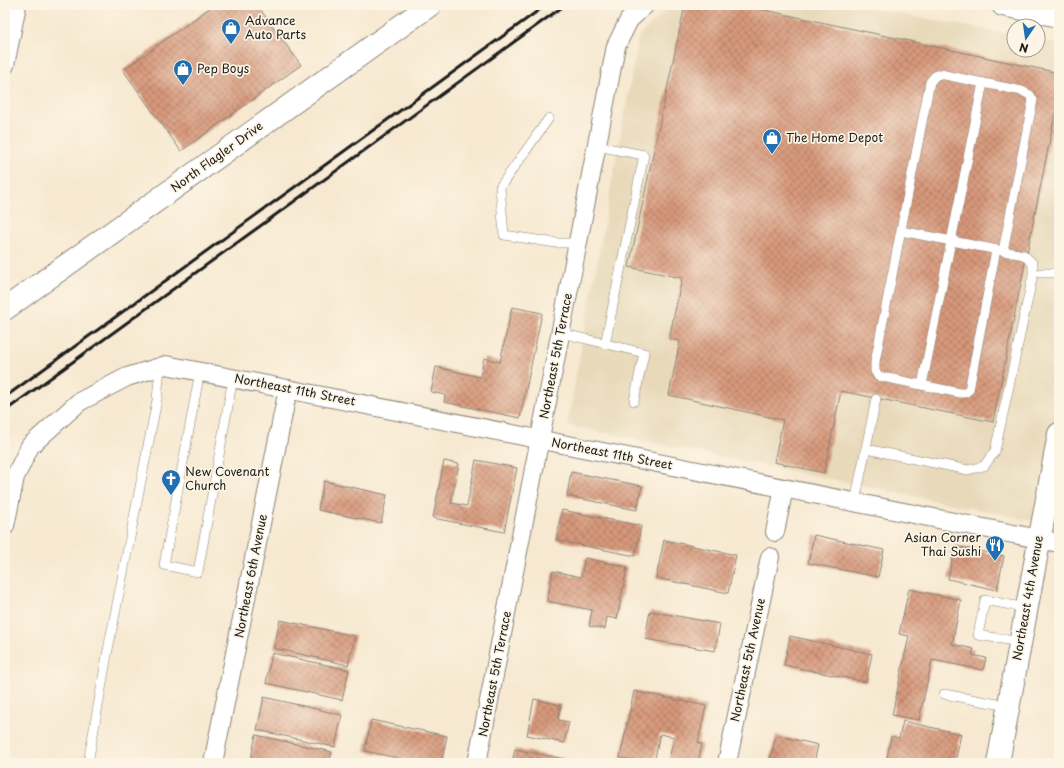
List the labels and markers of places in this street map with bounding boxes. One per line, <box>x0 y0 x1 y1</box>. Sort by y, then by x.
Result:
place label: Advance Auto Parts <box>245 11 306 43</box>
shop icon: Advance Auto Parts <box>220 17 242 45</box>
shop icon: Pep Boys <box>172 58 194 86</box>
place label: Pep Boys <box>197 59 250 77</box>
shop icon: The Home Depot <box>761 127 783 155</box>
place label: The Home Depot <box>786 128 883 146</box>
place label: New Covenant Church <box>185 462 270 494</box>
church icon: New Covenant Church <box>160 468 182 496</box>
place label: Asian Corner Thai Sushi <box>904 528 981 560</box>
restaurant icon: Asian Corner Thai Sushi <box>984 534 1006 562</box>

